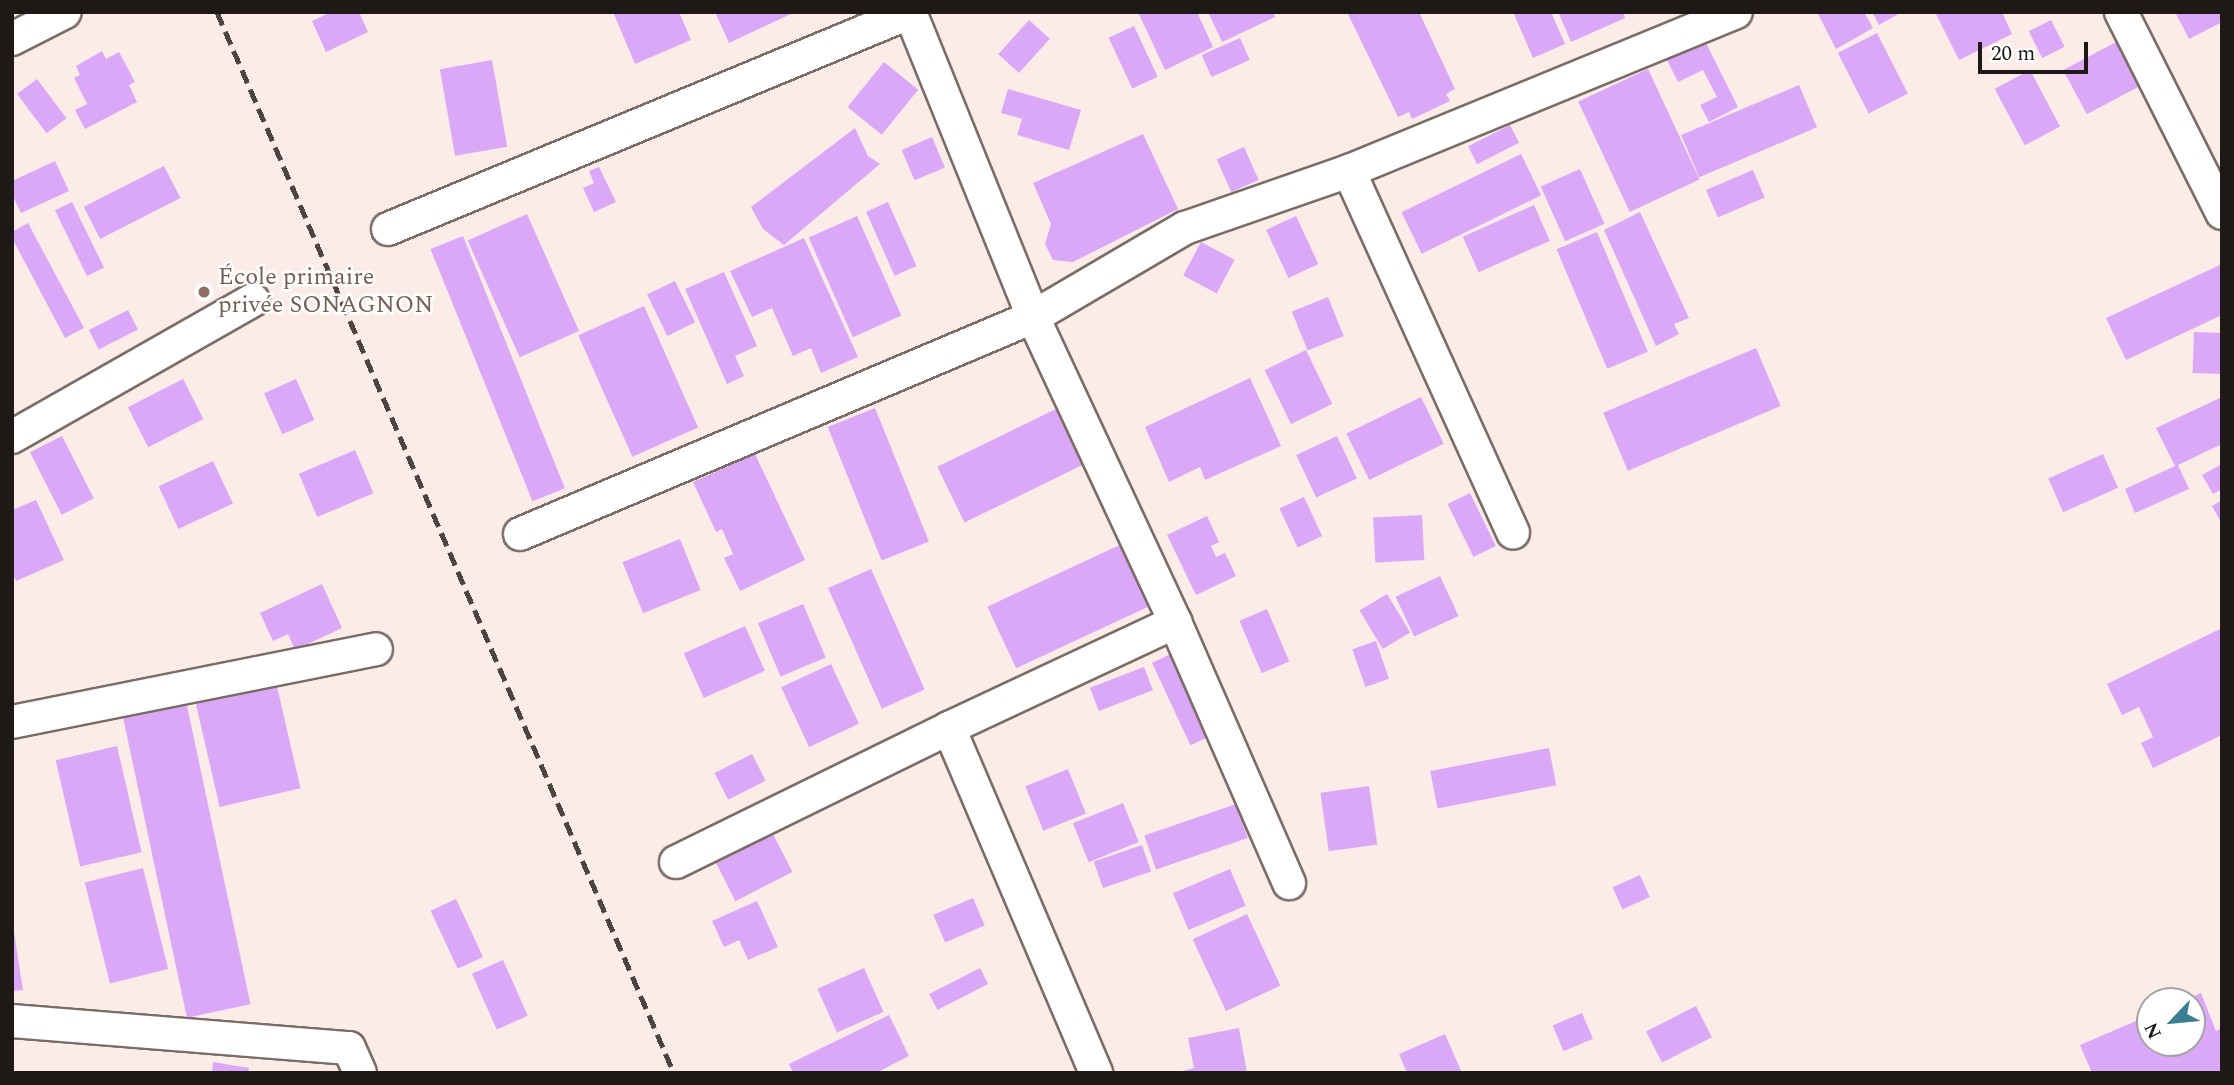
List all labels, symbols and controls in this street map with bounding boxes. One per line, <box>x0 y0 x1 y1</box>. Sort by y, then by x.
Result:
scale bar <box>1982 28 2092 72</box>
text: 20 m <box>1991 38 2035 70</box>
place label: École primaire privée SONAGNON <box>218 264 433 320</box>
marker: École primaire privée SONAGNON <box>196 284 212 300</box>
north arrow <box>2136 987 2206 1057</box>
text: N <box>2137 1017 2170 1044</box>

